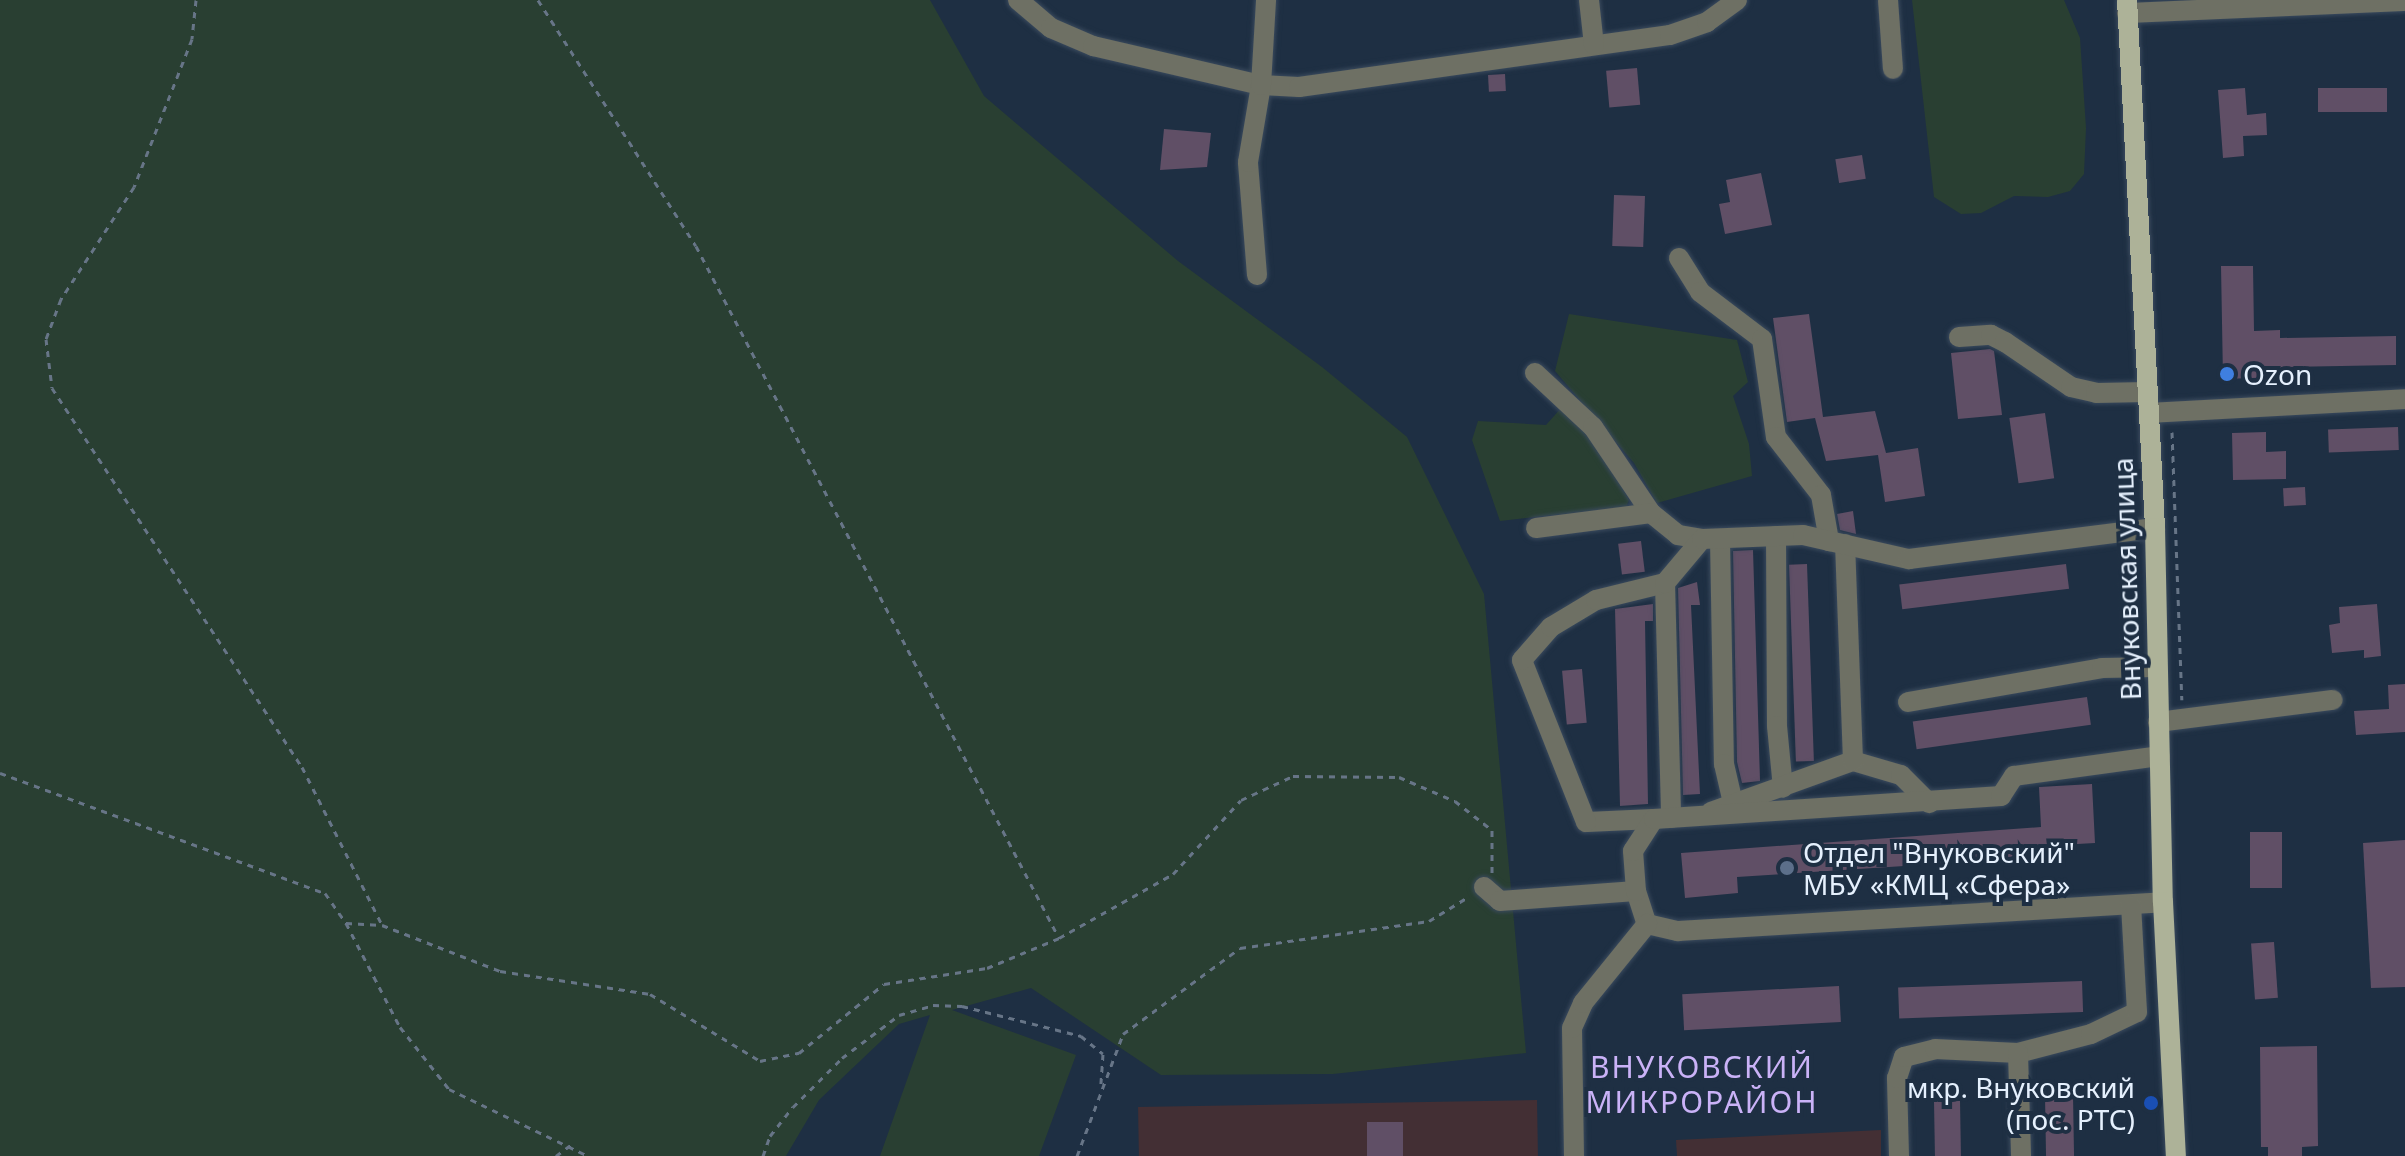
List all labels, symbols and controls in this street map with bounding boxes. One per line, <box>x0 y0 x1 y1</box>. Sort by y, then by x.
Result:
place label: Ozon <box>2243 357 2312 391</box>
marker: Ozon <box>2218 365 2236 383</box>
street label: Внуковская улица <box>2105 457 2147 701</box>
place label: Отдел "Внуковский" МБУ «КМЦ «Сфера» <box>1803 835 2075 901</box>
marker: Отдел "Внуковский" МБУ «КМЦ «Сфера» <box>1778 859 1796 877</box>
district label: ВНУКОВСКИЙ МИКРОРАЙОН <box>1585 1049 1819 1120</box>
place label: мкр. Внуковский (пос. РТС) <box>1907 1070 2135 1136</box>
marker: мкр. Внуковский (пос. РТС) <box>2142 1094 2160 1112</box>

